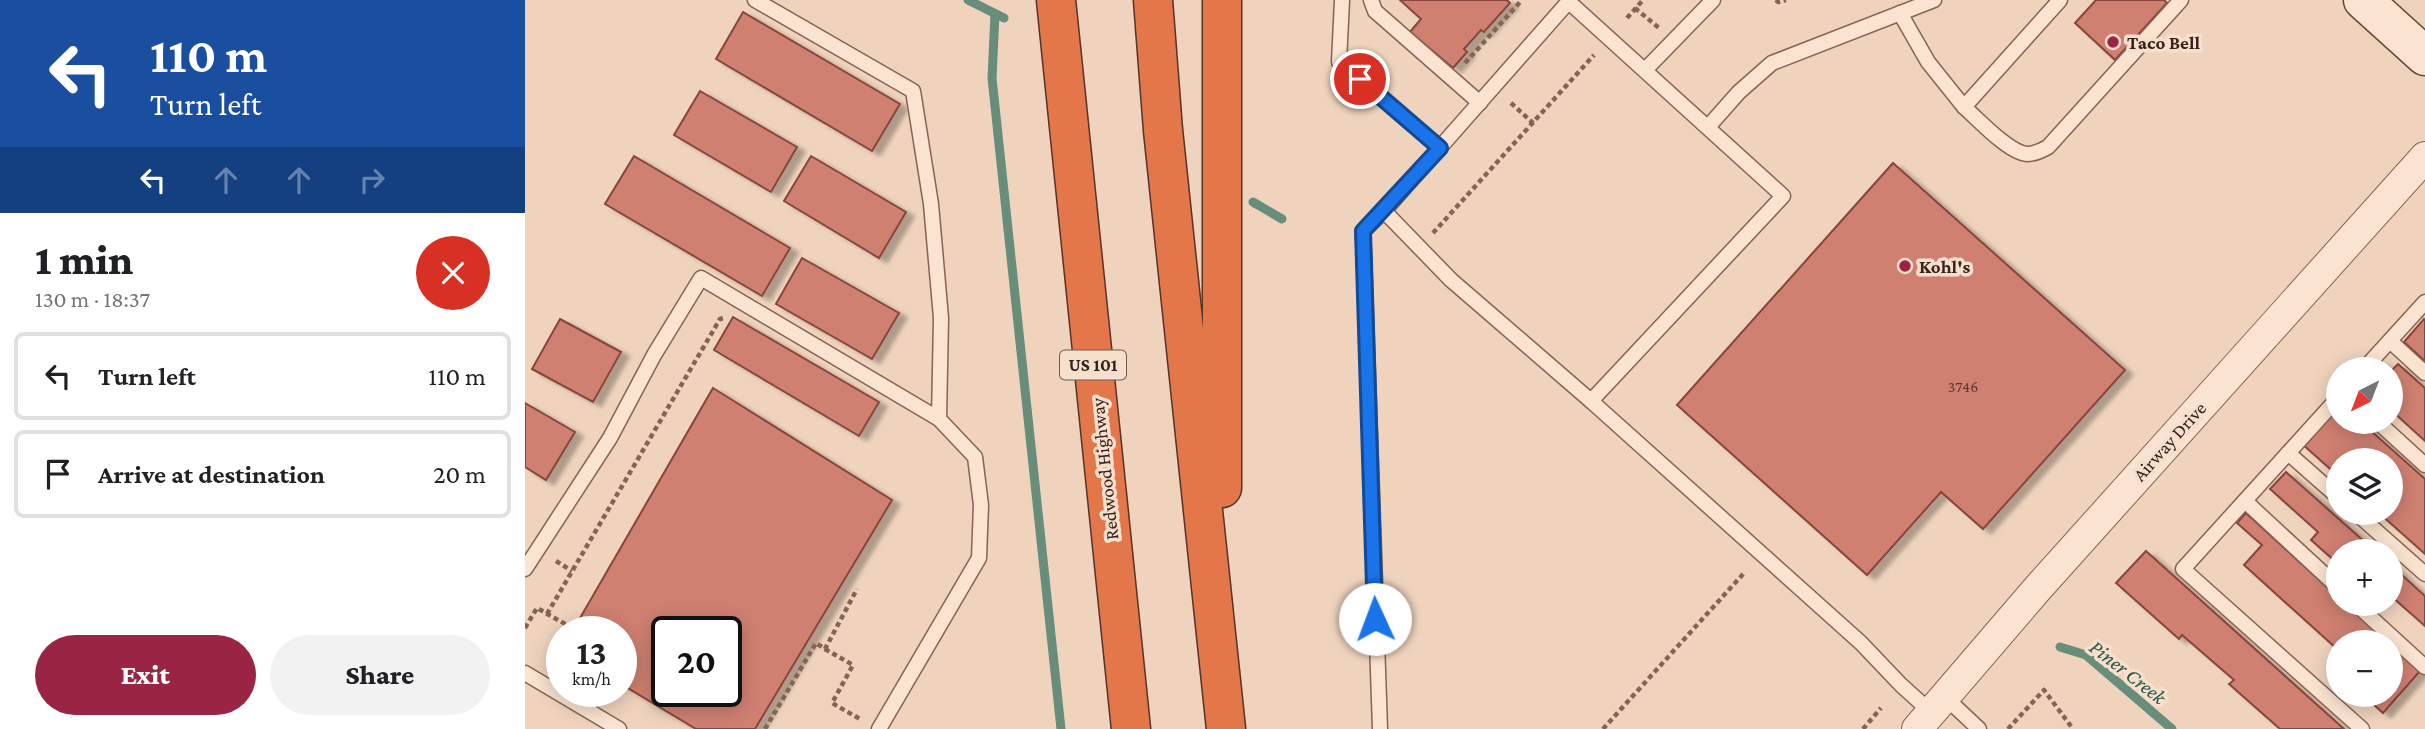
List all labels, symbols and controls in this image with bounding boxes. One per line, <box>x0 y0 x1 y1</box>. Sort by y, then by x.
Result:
icon: left <box>35 28 126 119</box>
text: 110 m <box>150 28 267 83</box>
place label: Taco Bell <box>2127 32 2200 53</box>
marker: Taco Bell <box>2105 34 2121 50</box>
pin <box>1330 49 1390 109</box>
icon: arrive <box>1341 60 1379 98</box>
text: Turn left <box>150 86 261 122</box>
icon: left <box>134 161 172 199</box>
icon: ahead <box>207 161 245 199</box>
icon: ahead <box>280 161 318 199</box>
icon: right <box>353 161 391 199</box>
text: 1 min <box>35 236 133 283</box>
button: close <box>416 236 490 310</box>
place label: Kohl's <box>1919 256 1970 277</box>
marker: Kohl's <box>1897 258 1913 274</box>
text: 130 m · 18:37 <box>35 286 150 312</box>
road number: US 101 <box>1060 351 1126 380</box>
icon: left <box>39 357 77 395</box>
north arrow <box>2326 357 2403 434</box>
map controls <box>2326 357 2403 707</box>
text: Turn left <box>98 362 196 391</box>
text: 110 m <box>428 362 486 391</box>
house number: 3746 <box>1948 378 1978 395</box>
street label: Redwood Highway <box>1087 397 1122 541</box>
street label: Airway Drive <box>2129 398 2210 485</box>
button: layers <box>2326 448 2403 525</box>
icon: arrive <box>39 455 77 493</box>
text: Arrive at destination <box>98 460 325 489</box>
text: 20 m <box>433 460 486 489</box>
button: + <box>2326 539 2403 616</box>
position arrow <box>1338 582 1412 656</box>
speed limit sign: 20 <box>651 616 742 707</box>
button: − <box>2326 630 2403 707</box>
text: 13 <box>576 633 607 672</box>
button: Exit <box>35 635 256 715</box>
button: Share <box>270 635 490 715</box>
water label: Piner Creek <box>2085 635 2172 710</box>
text: km/h <box>572 669 611 689</box>

